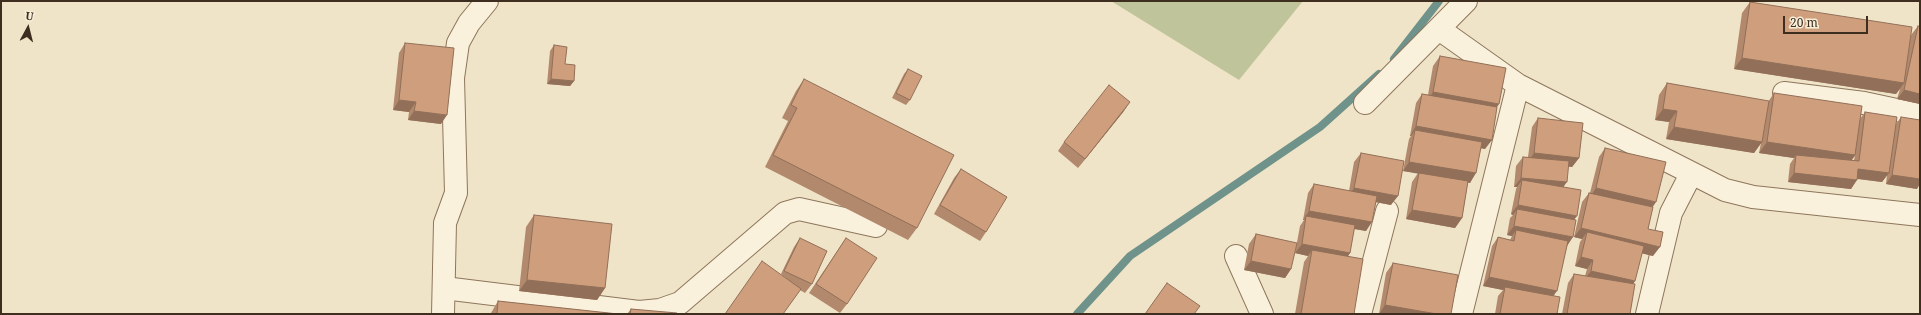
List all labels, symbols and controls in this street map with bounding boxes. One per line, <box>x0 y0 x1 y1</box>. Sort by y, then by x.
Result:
north arrow <box>8 8 48 48</box>
text: U <box>25 8 35 24</box>
scale bar <box>1785 8 1870 34</box>
text: 20 m <box>1790 14 1818 31</box>

